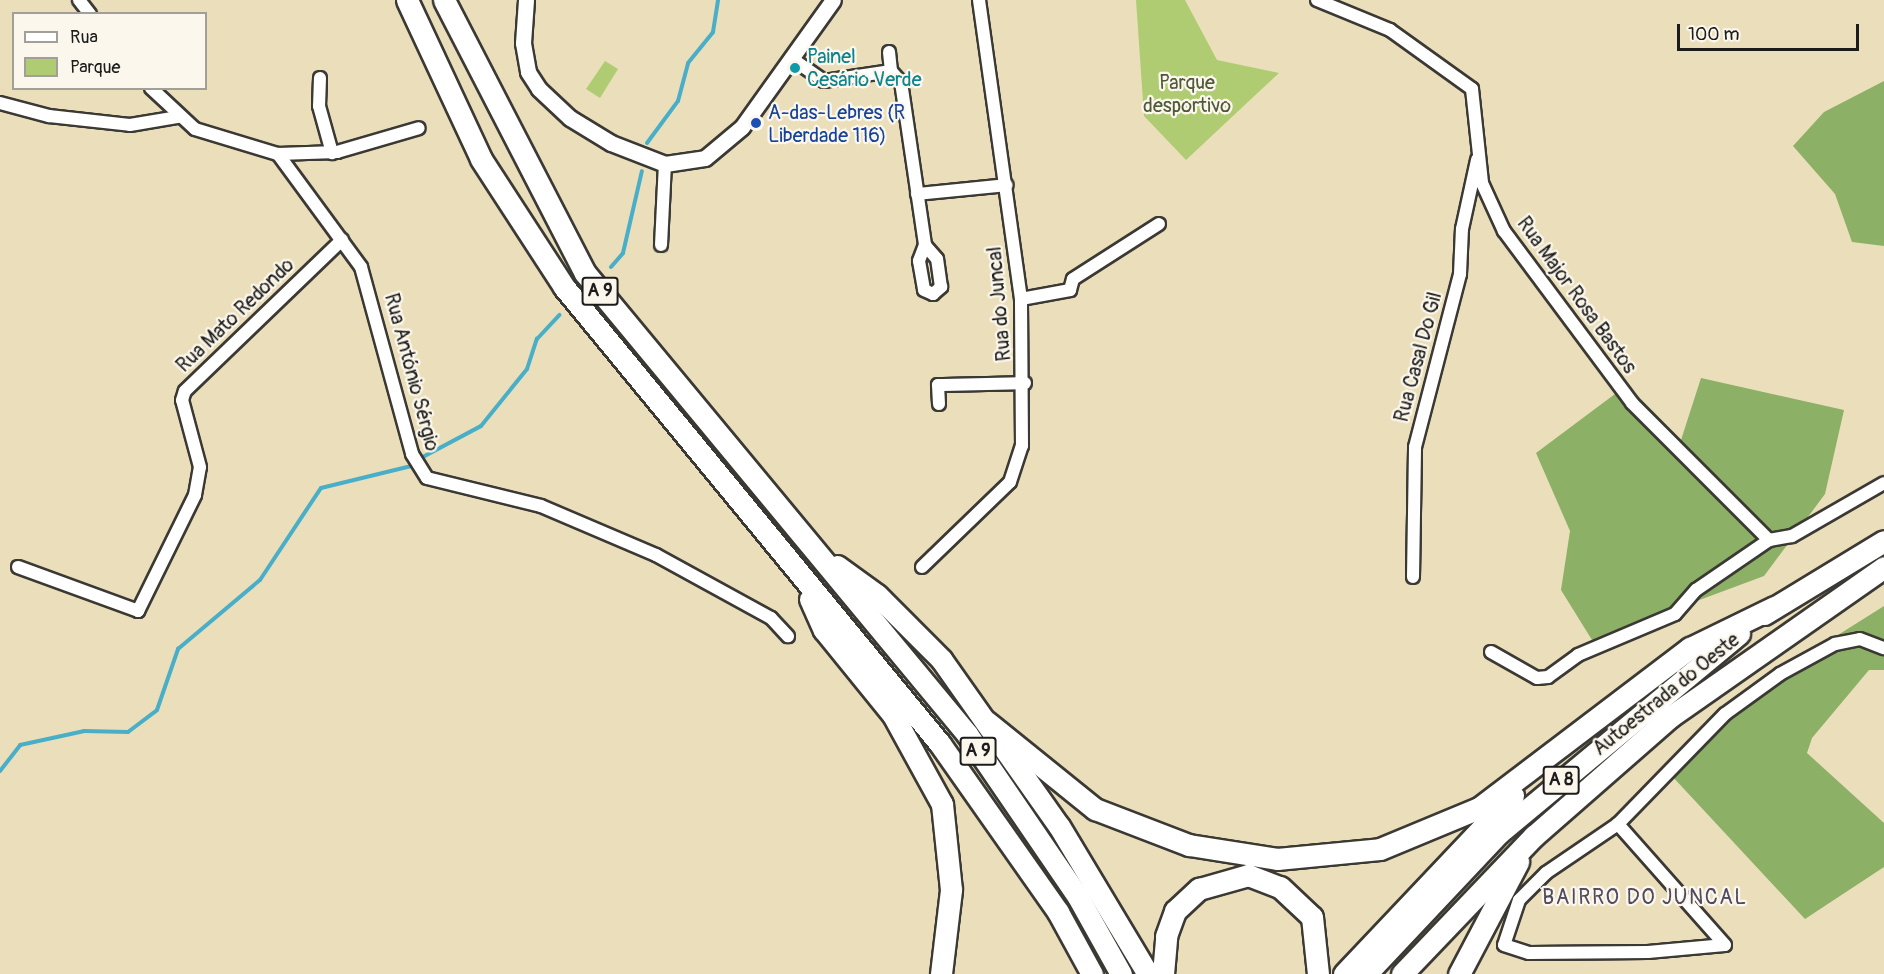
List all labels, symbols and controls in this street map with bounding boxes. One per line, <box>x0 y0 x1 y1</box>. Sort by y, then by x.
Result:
legend <box>12 12 207 90</box>
scale bar <box>1680 12 1862 50</box>
text: 100 m <box>1688 23 1740 46</box>
text: Rua <box>70 26 98 49</box>
place label: Painel Cesário Verde <box>807 45 922 92</box>
text: Parque <box>70 56 120 79</box>
marker: Painel Cesário Verde <box>788 61 802 75</box>
park label: Parque desportivo <box>1143 71 1231 118</box>
place label: A-das-Lebres (R Liberdade 116) <box>768 100 905 147</box>
marker: A-das-Lebres (R Liberdade 116) <box>749 116 763 130</box>
street label: Rua Major Rosa Bastos <box>1512 212 1642 378</box>
street label: Rua do Juncal <box>982 246 1016 362</box>
street label: Rua Mato Redondo <box>171 253 299 377</box>
road number: A 9 <box>580 276 620 306</box>
street label: Rua Casal Do Gil <box>1389 289 1447 425</box>
street label: Rua António Sérgio <box>379 291 445 453</box>
street label: Autoestrada do Oeste <box>1588 628 1744 760</box>
road number: A 9 <box>958 736 998 766</box>
road number: A 8 <box>1542 765 1580 795</box>
district label: BAIRRO DO JUNCAL <box>1542 885 1748 911</box>

